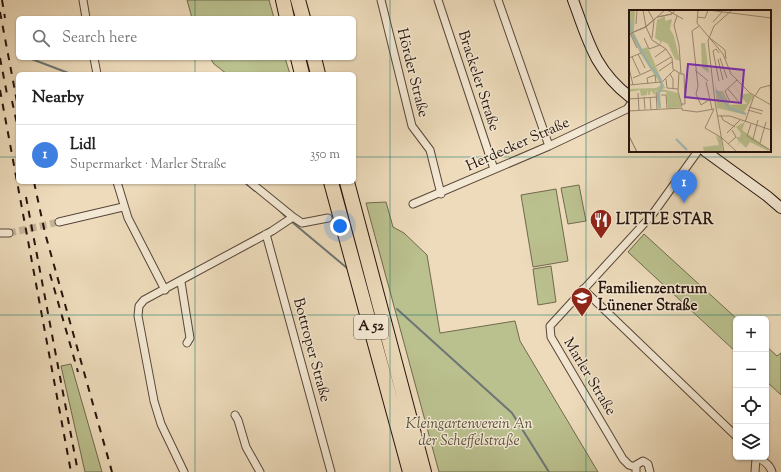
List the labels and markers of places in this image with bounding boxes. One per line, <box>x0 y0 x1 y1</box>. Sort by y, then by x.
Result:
pin: 1 <box>671 170 697 203</box>
restaurant icon: LITTLE STAR <box>588 207 614 240</box>
place label: LITTLE STAR <box>616 210 714 231</box>
place label: Familienzentrum Lünener Straße <box>598 279 708 317</box>
school or university icon: Familienzentrum Lünener Straße <box>569 285 595 318</box>

